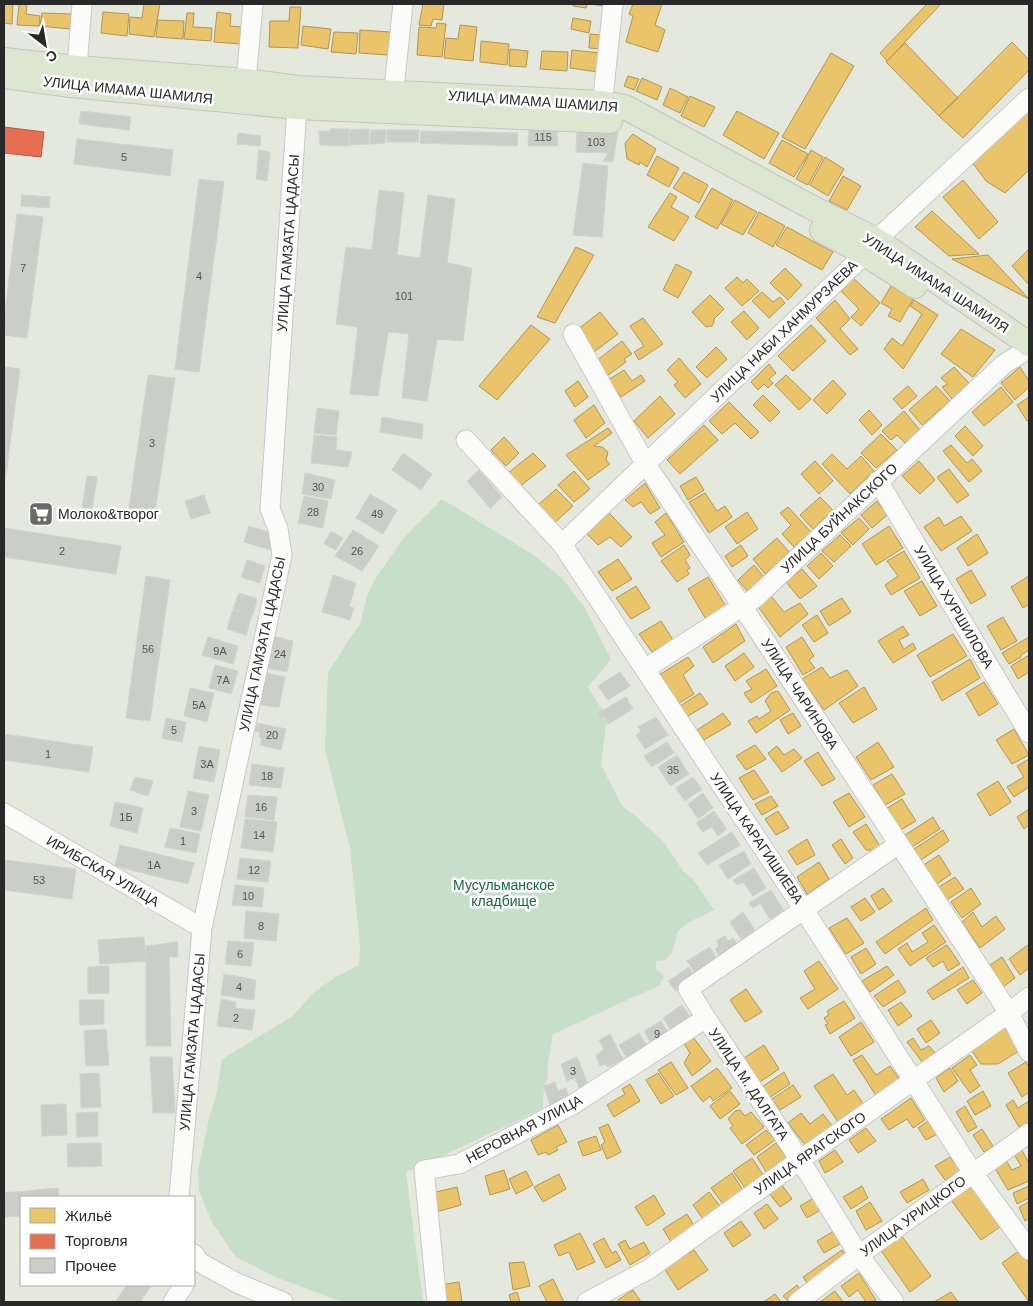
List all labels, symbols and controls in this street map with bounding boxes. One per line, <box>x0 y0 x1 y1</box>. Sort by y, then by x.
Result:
north arrow <box>20 20 70 70</box>
text: С <box>43 47 60 66</box>
street label: УЛИЦА ИМАМА ШАМИЛЯ <box>42 73 214 107</box>
street label: УЛИЦА ИМАМА ШАМИЛЯ <box>447 87 619 115</box>
house number: 115 <box>534 131 552 143</box>
house number: 103 <box>587 136 605 148</box>
house number: 5 <box>121 151 127 163</box>
street label: УЛИЦА ГАМЗАТА ЦАДАСЫ <box>274 154 302 332</box>
street label: УЛИЦА ИМАМА ШАМИЛЯ <box>860 230 1012 336</box>
street label: УЛИЦА НАБИ ХАНМУРЗАЕВА <box>707 256 861 405</box>
house number: 7 <box>20 262 26 274</box>
house number: 4 <box>196 270 202 282</box>
house number: 101 <box>395 290 413 302</box>
house number: 3 <box>149 437 155 449</box>
street label: УЛИЦА БУЙНАКСКОГО <box>777 459 901 576</box>
house number: 30 <box>312 481 324 493</box>
supermarket icon: Молоко&творог <box>28 501 54 527</box>
place label: Молоко&творог <box>58 506 159 522</box>
house number: 28 <box>307 506 319 518</box>
house number: 49 <box>371 508 383 520</box>
street label: УЛИЦА ХУРШИЛОВА <box>911 543 997 672</box>
house number: 2 <box>59 545 65 557</box>
house number: 26 <box>351 545 363 557</box>
street label: УЛИЦА ГАМЗАТА ЦАДАСЫ <box>236 555 288 733</box>
street label: УЛИЦА ЧАРИНОВА <box>758 636 842 753</box>
house number: 56 <box>142 643 154 655</box>
house number: 9А <box>213 645 227 657</box>
house number: 24 <box>274 648 286 660</box>
house number: 7А <box>216 674 230 686</box>
house number: 5А <box>192 699 206 711</box>
house number: 5 <box>171 724 177 736</box>
house number: 20 <box>266 729 278 741</box>
house number: 1 <box>45 748 51 760</box>
house number: 3А <box>200 758 214 770</box>
house number: 35 <box>667 764 679 776</box>
street label: УЛИЦА КАРАГИШИЕВА <box>707 769 807 907</box>
house number: 18 <box>261 770 273 782</box>
house number: 16 <box>255 801 267 813</box>
house number: 3 <box>191 805 197 817</box>
house number: 1Б <box>119 811 133 823</box>
house number: 14 <box>253 829 265 841</box>
street label: ИРИБСКАЯ УЛИЦА <box>44 832 163 910</box>
house number: 1 <box>180 835 186 847</box>
house number: 1А <box>147 859 161 871</box>
house number: 12 <box>248 864 260 876</box>
house number: 53 <box>33 874 45 886</box>
park label: Мусульманское кладбище <box>453 877 555 909</box>
house number: 10 <box>242 890 254 902</box>
house number: 8 <box>258 920 264 932</box>
house number: 6 <box>237 948 243 960</box>
street label: УЛИЦА ГАМЗАТА ЦАДАСЫ <box>176 953 208 1131</box>
house number: 4 <box>236 981 242 993</box>
house number: 2 <box>233 1012 239 1024</box>
street label: УЛИЦА М. ДАЛГАТА <box>706 1025 793 1143</box>
house number: 9 <box>654 1028 660 1040</box>
house number: 3 <box>570 1065 576 1077</box>
street label: НЕРОВНАЯ УЛИЦА <box>463 1091 586 1166</box>
street label: УЛИЦА ЯРАГСКОГО <box>751 1108 869 1198</box>
street label: УЛИЦА УРИЦКОГО <box>857 1172 969 1260</box>
legend <box>20 1196 195 1286</box>
text: Жильё <box>65 1207 112 1224</box>
text: Торговля <box>65 1232 128 1249</box>
text: Прочее <box>65 1257 117 1274</box>

